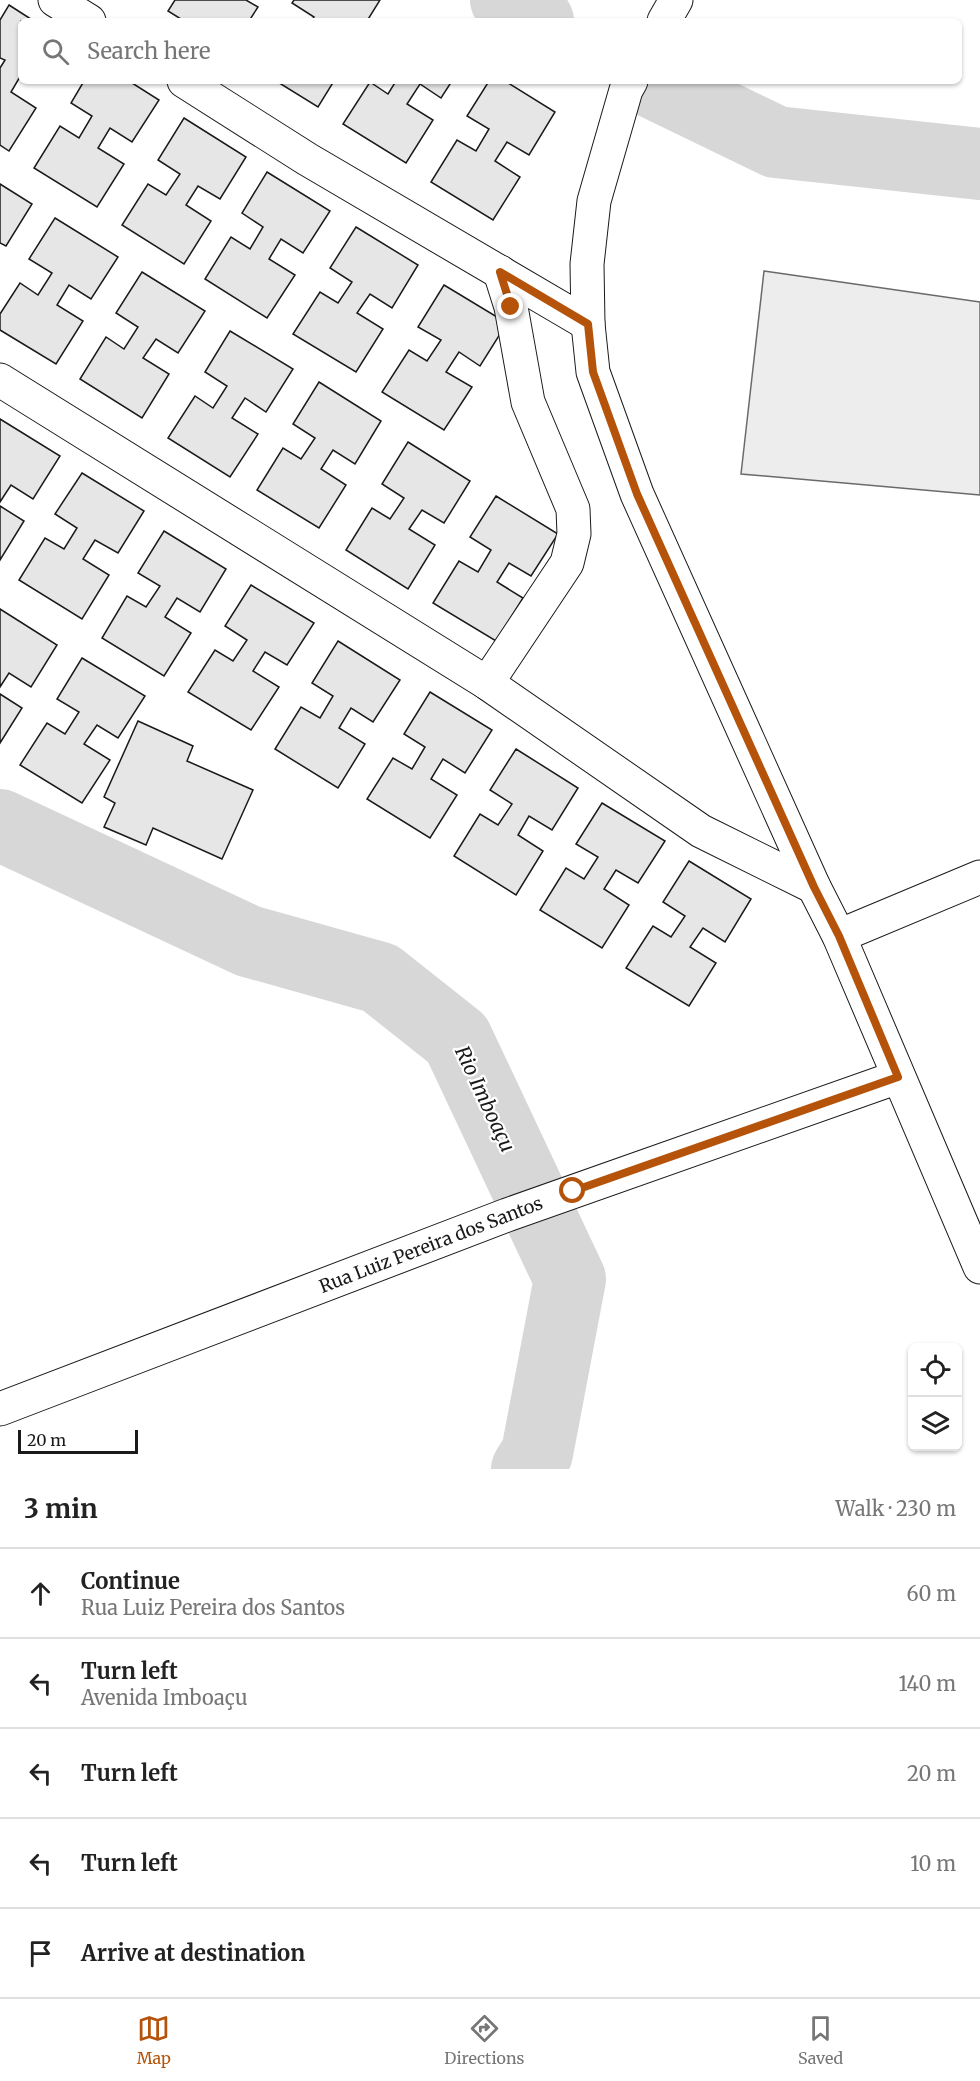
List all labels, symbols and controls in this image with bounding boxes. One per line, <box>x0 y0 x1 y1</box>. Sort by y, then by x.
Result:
search box <box>18 18 962 84</box>
icon: search <box>39 35 72 68</box>
text: Search here <box>87 37 210 65</box>
route end <box>497 293 523 319</box>
water label: Rio Imboaçu <box>450 1042 521 1156</box>
route start <box>559 1177 585 1203</box>
street label: Rua Luiz Pereira dos Santos <box>316 1191 546 1298</box>
map controls <box>908 1343 962 1451</box>
button: locate <box>908 1343 962 1397</box>
button: layers <box>908 1397 962 1451</box>
scale bar <box>18 1427 138 1454</box>
text: 20 m <box>27 1430 66 1450</box>
text: 3 min <box>24 1492 98 1525</box>
text: Walk · 230 m <box>836 1496 956 1521</box>
text: Continue <box>81 1567 180 1595</box>
icon: ahead <box>24 1577 57 1610</box>
text: 60 m <box>906 1581 956 1606</box>
text: Rua Luiz Pereira dos Santos <box>81 1595 345 1620</box>
text: Turn left <box>81 1657 178 1685</box>
icon: left <box>24 1667 57 1700</box>
text: 140 m <box>899 1671 956 1696</box>
text: Avenida Imboaçu <box>81 1685 247 1710</box>
icon: left <box>24 1757 57 1790</box>
text: Turn left <box>81 1759 178 1787</box>
text: 20 m <box>907 1761 956 1786</box>
icon: left <box>24 1847 57 1880</box>
text: Turn left <box>81 1849 178 1877</box>
text: 10 m <box>910 1851 956 1876</box>
icon: arrive <box>24 1937 57 1970</box>
text: Arrive at destination <box>81 1939 305 1967</box>
tab: Map <box>137 2012 171 2068</box>
tab: Directions <box>444 2012 524 2068</box>
tab: Saved <box>798 2012 843 2068</box>

